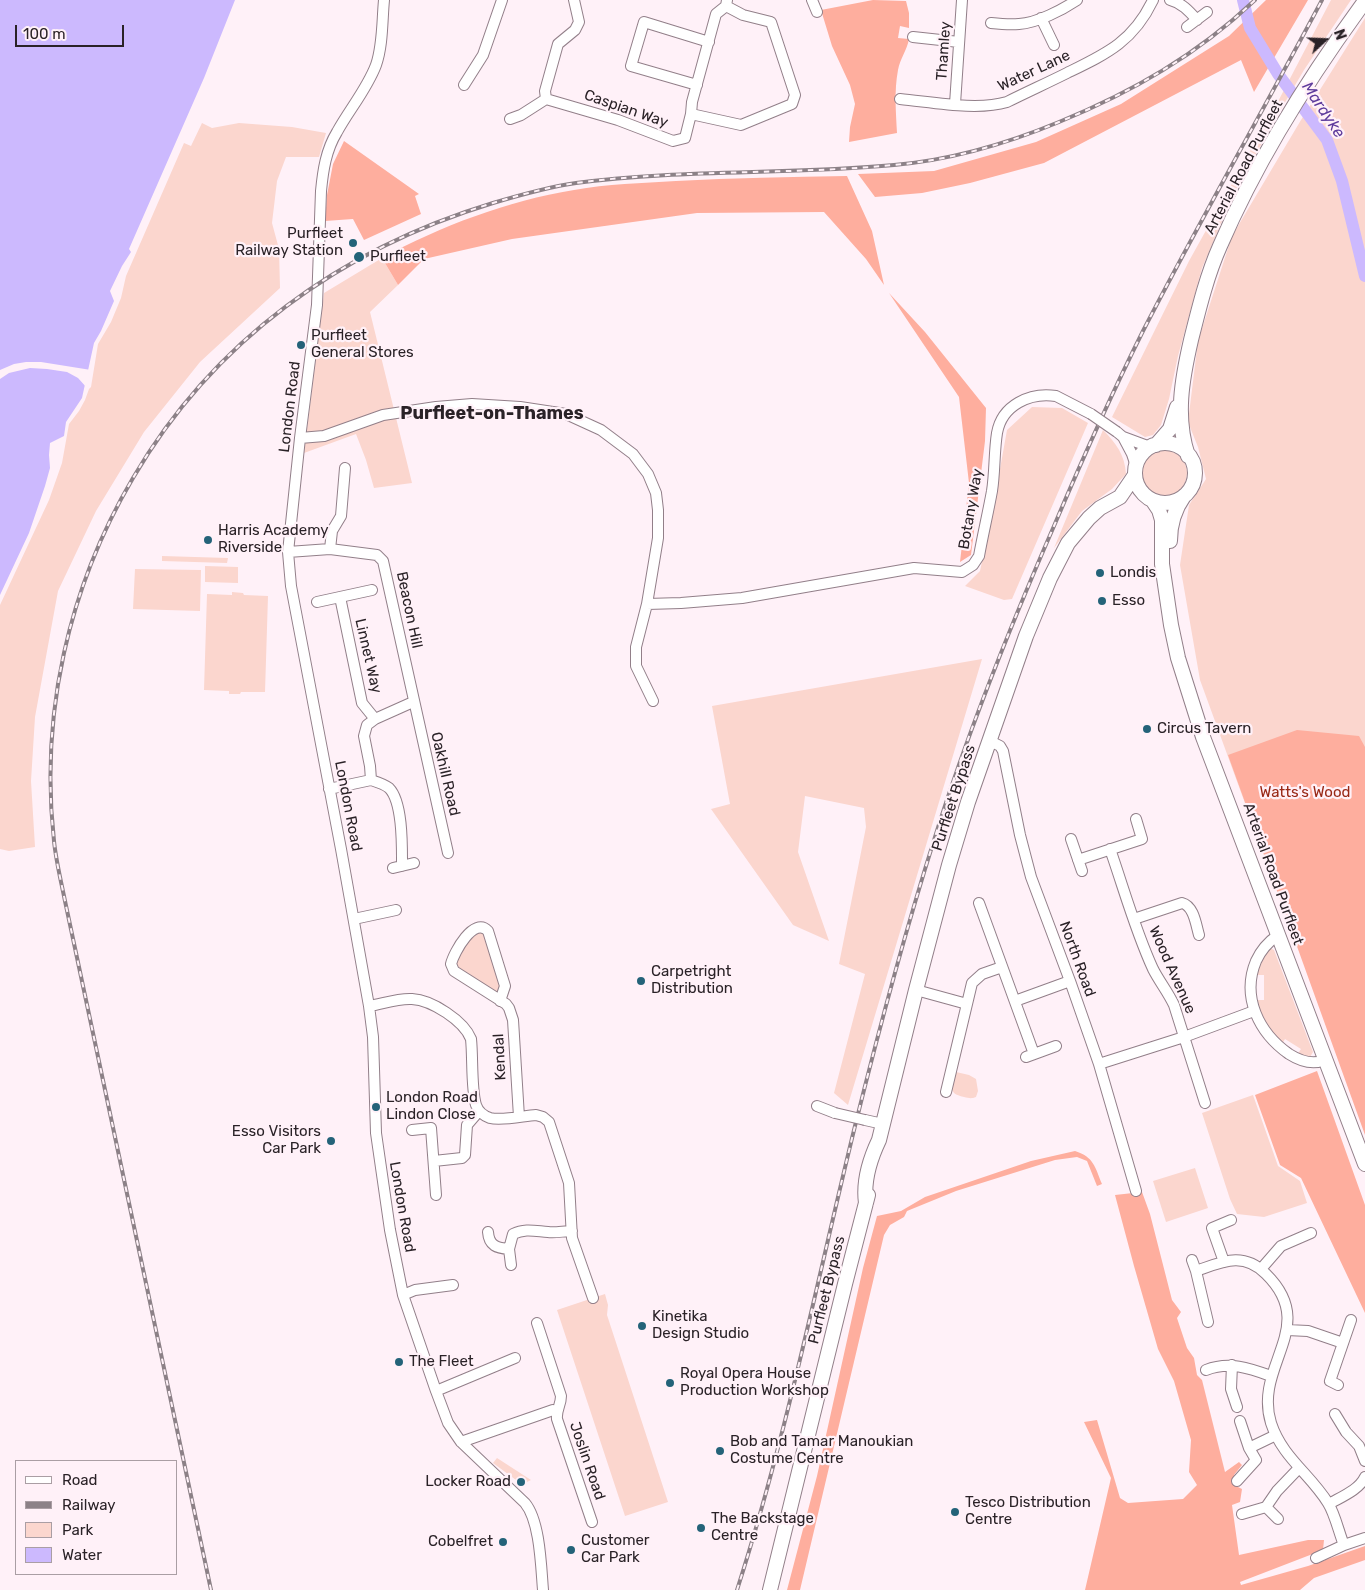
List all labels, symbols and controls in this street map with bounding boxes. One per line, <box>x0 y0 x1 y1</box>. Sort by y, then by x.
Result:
scale bar <box>18 15 126 47</box>
north arrow <box>1300 15 1350 65</box>
street label: Thamley <box>933 21 955 81</box>
text: 100 m <box>23 25 65 43</box>
text: N <box>1330 27 1349 42</box>
street label: Water Lane <box>995 46 1073 96</box>
water label: Mardyke <box>1297 78 1349 142</box>
street label: Caspian Way <box>582 86 670 132</box>
street label: Arterial Road Purfleet <box>1201 96 1287 238</box>
place label: Purfleet Railway Station <box>235 225 343 260</box>
marker: Purfleet Railway Station <box>347 237 359 249</box>
place label: Purfleet <box>370 248 426 266</box>
marker: Purfleet <box>352 250 366 264</box>
place label: Purfleet General Stores <box>311 327 414 362</box>
marker: Purfleet General Stores <box>295 339 307 351</box>
street label: London Road <box>275 360 305 454</box>
district label: Purfleet-on-Thames <box>400 403 584 425</box>
street label: Botany Way <box>955 467 987 551</box>
place label: Harris Academy Riverside <box>218 522 329 557</box>
marker: Harris Academy Riverside <box>202 534 214 546</box>
place label: Londis <box>1110 564 1156 582</box>
marker: Londis <box>1094 567 1106 579</box>
street label: Beacon Hill <box>392 570 426 650</box>
place label: Esso <box>1112 592 1145 610</box>
marker: Esso <box>1096 595 1108 607</box>
street label: Linnet Way <box>351 617 385 695</box>
place label: Circus Tavern <box>1157 720 1251 738</box>
marker: Circus Tavern <box>1141 723 1153 735</box>
street label: Oakhill Road <box>427 730 463 818</box>
street label: Purfleet Bypass <box>928 743 980 853</box>
street label: London Road <box>330 759 366 853</box>
park label: Watts's Wood <box>1259 784 1351 802</box>
street label: Arterial Road Purfleet <box>1239 800 1307 948</box>
street label: North Road <box>1055 919 1099 999</box>
street label: Wood Avenue <box>1145 923 1199 1017</box>
place label: Carpetright Distribution <box>651 963 733 998</box>
marker: Carpetright Distribution <box>635 975 647 987</box>
street label: Kendal <box>490 1033 510 1081</box>
place label: London Road Lindon Close <box>386 1089 478 1124</box>
marker: London Road Lindon Close <box>370 1101 382 1113</box>
place label: Esso Visitors Car Park <box>232 1123 321 1158</box>
marker: Esso Visitors Car Park <box>325 1135 337 1147</box>
street label: London Road <box>385 1160 419 1254</box>
street label: Purfleet Bypass <box>805 1234 849 1346</box>
place label: Kinetika Design Studio <box>652 1308 749 1343</box>
marker: Kinetika Design Studio <box>636 1320 648 1332</box>
place label: The Fleet <box>409 1353 474 1371</box>
marker: The Fleet <box>393 1356 405 1368</box>
place label: Royal Opera House Production Workshop <box>680 1365 829 1400</box>
marker: Royal Opera House Production Workshop <box>664 1377 676 1389</box>
street label: Joslin Road <box>565 1420 609 1502</box>
place label: Bob and Tamar Manoukian Costume Centre <box>730 1433 913 1468</box>
marker: Bob and Tamar Manoukian Costume Centre <box>714 1445 726 1457</box>
legend <box>15 1460 178 1575</box>
text: Road <box>62 1471 98 1489</box>
place label: Locker Road <box>425 1473 511 1491</box>
marker: Locker Road <box>515 1476 527 1488</box>
place label: Tesco Distribution Centre <box>965 1494 1091 1529</box>
text: Railway <box>62 1496 116 1514</box>
marker: Tesco Distribution Centre <box>949 1506 961 1518</box>
place label: The Backstage Centre <box>711 1510 814 1545</box>
text: Park <box>62 1521 93 1539</box>
marker: The Backstage Centre <box>695 1522 707 1534</box>
place label: Customer Car Park <box>581 1532 650 1567</box>
place label: Cobelfret <box>428 1533 493 1551</box>
marker: Cobelfret <box>497 1536 509 1548</box>
marker: Customer Car Park <box>565 1544 577 1556</box>
text: Water <box>62 1546 102 1564</box>

